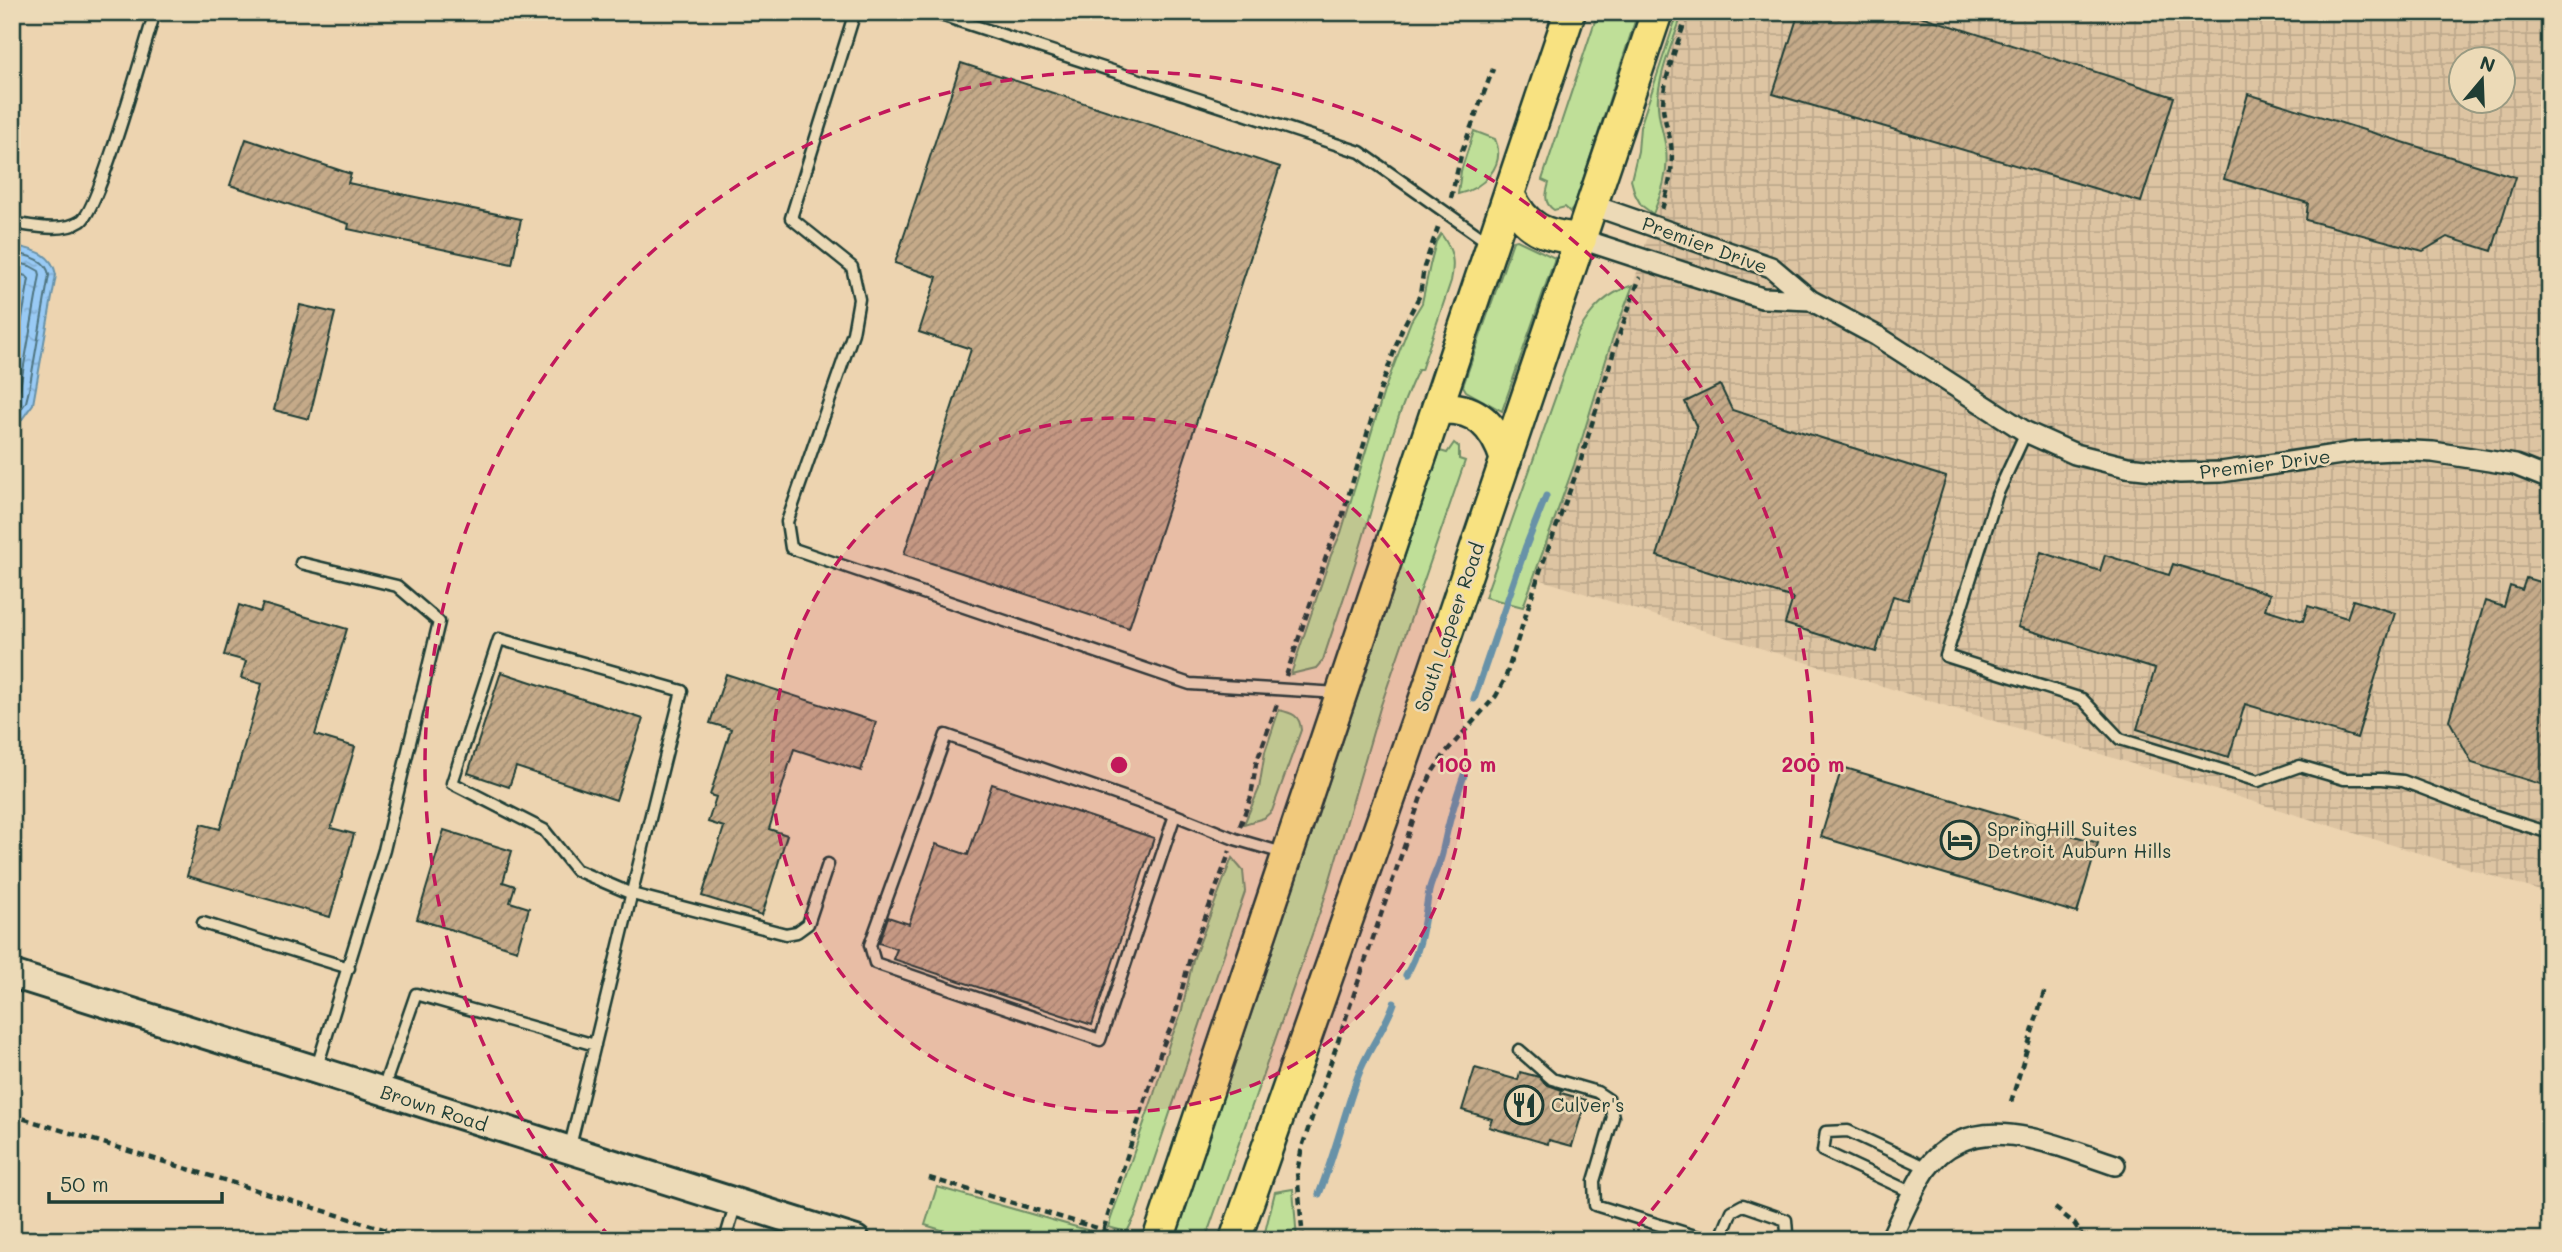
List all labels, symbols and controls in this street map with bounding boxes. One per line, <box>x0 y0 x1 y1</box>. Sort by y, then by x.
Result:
north arrow <box>2446 46 2516 116</box>
text: N <box>2477 49 2499 78</box>
street label: Premier Drive <box>1639 210 1771 279</box>
street label: Premier Drive <box>2198 443 2332 484</box>
street label: South Lapeer Road <box>1408 539 1489 715</box>
text: 100 m <box>1436 750 1496 777</box>
text: 200 m <box>1782 750 1844 777</box>
centre of rings <box>1107 753 1131 777</box>
place label: SpringHill Suites Detroit Auburn Hills <box>1987 816 2172 863</box>
hotel icon: SpringHill Suites Detroit Auburn Hills <box>1939 819 1981 861</box>
street label: Brown Road <box>377 1078 491 1137</box>
restaurant icon: Culver's <box>1503 1084 1545 1126</box>
place label: Culver's <box>1551 1092 1625 1117</box>
scale bar <box>49 1161 222 1205</box>
text: 50 m <box>60 1170 109 1197</box>

